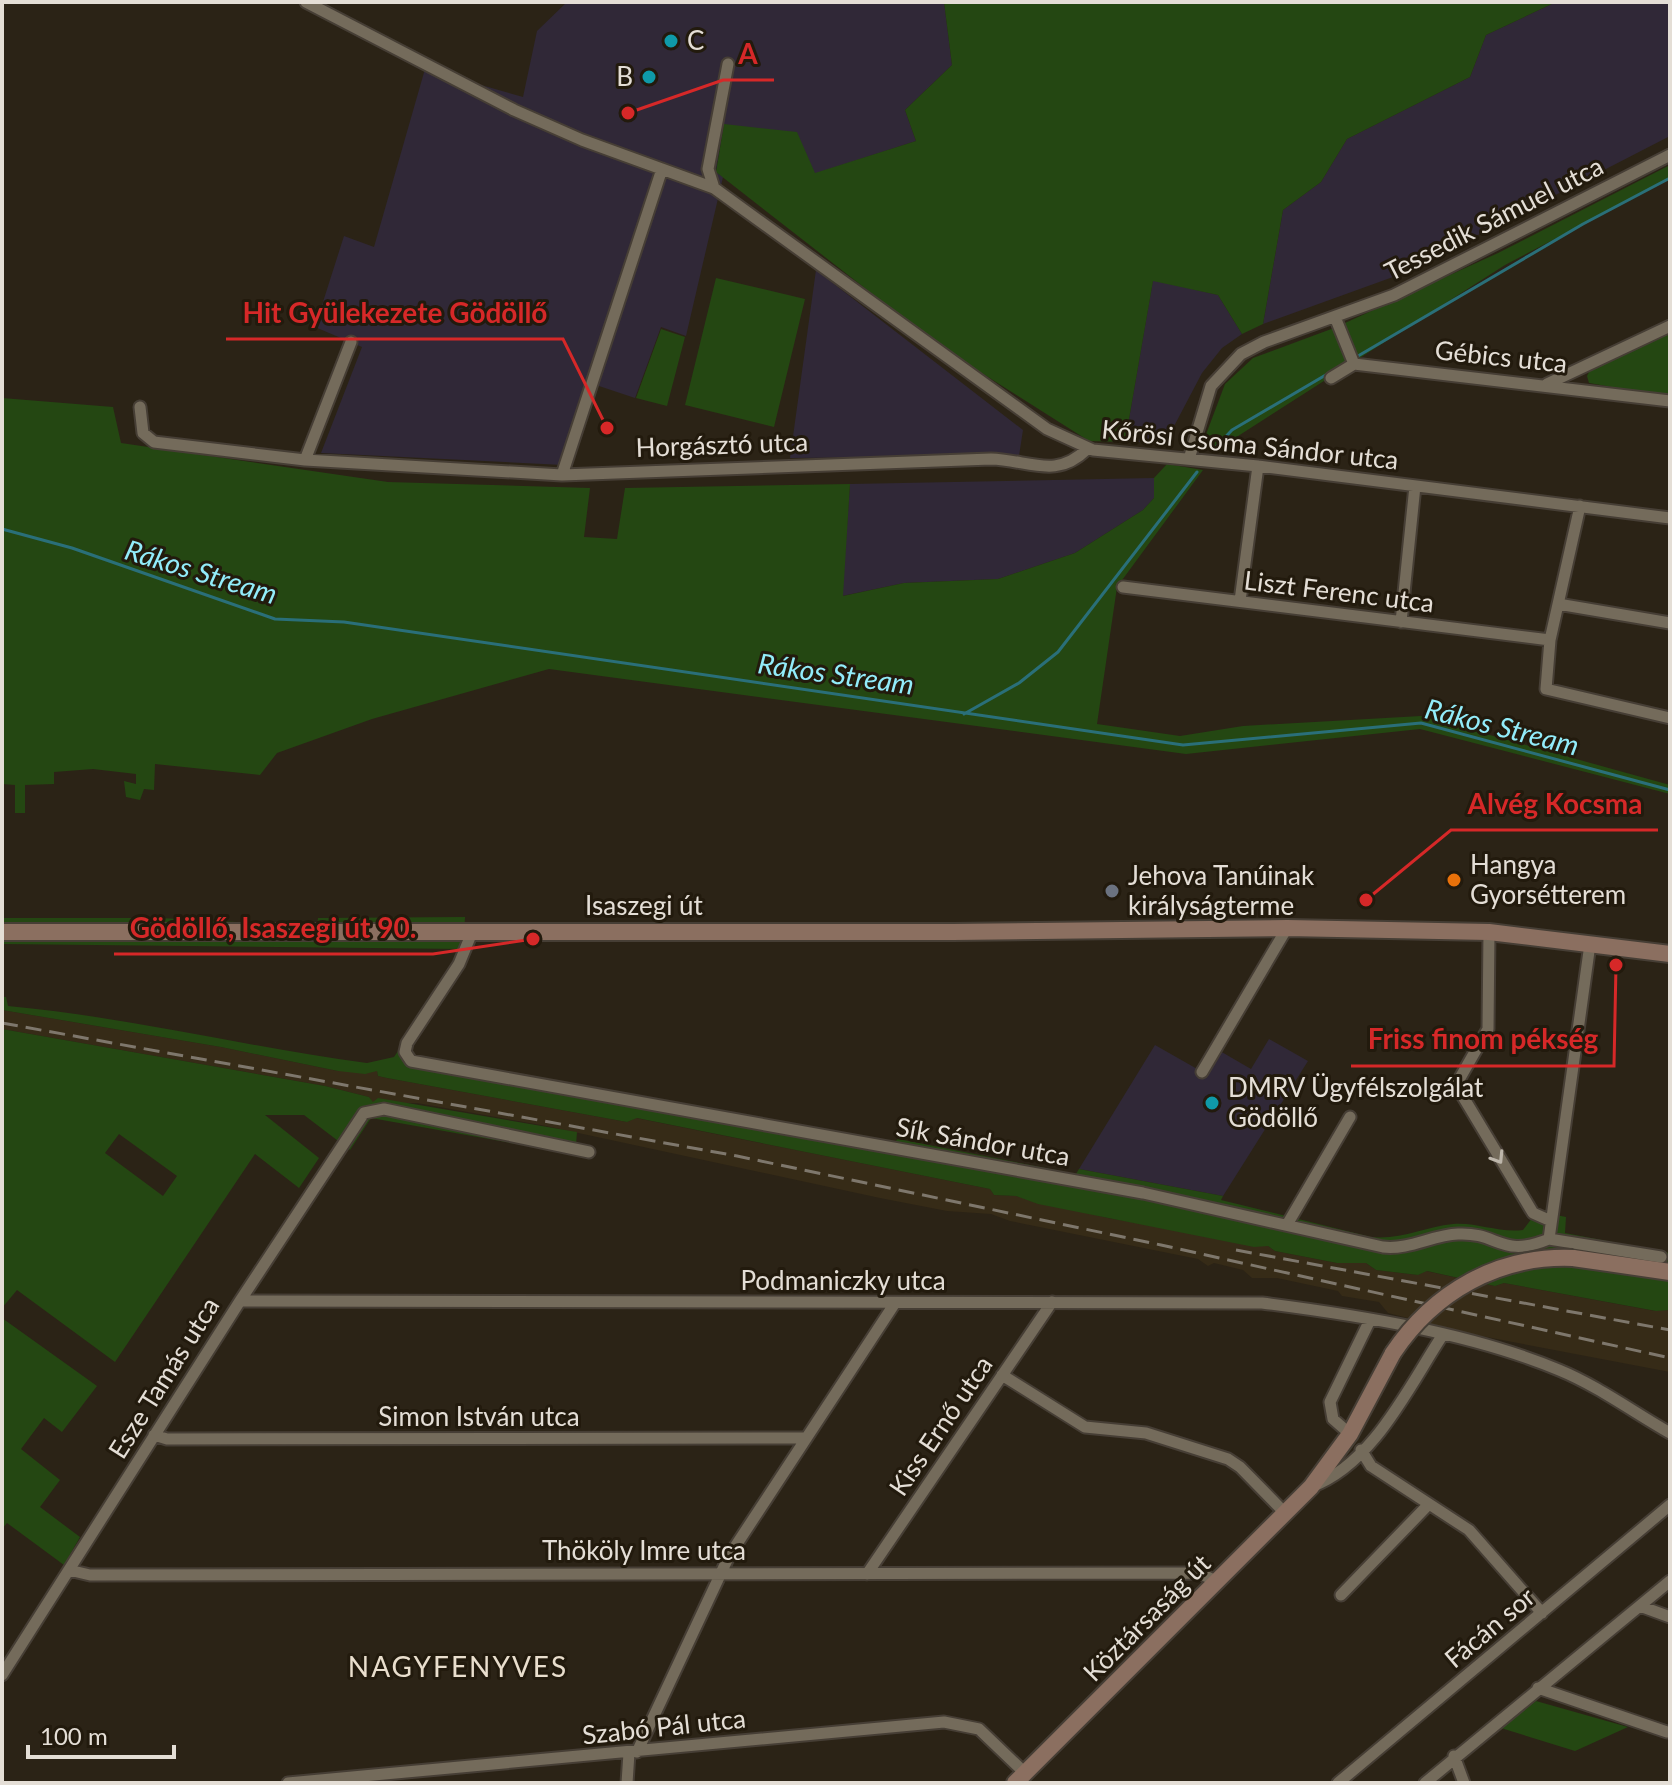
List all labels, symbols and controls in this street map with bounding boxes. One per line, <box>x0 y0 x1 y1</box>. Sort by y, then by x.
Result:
place label: C <box>687 24 704 56</box>
callout: A <box>723 28 774 80</box>
marker: C <box>662 32 680 50</box>
text: A <box>737 36 758 70</box>
place label: B <box>616 60 633 92</box>
marker: B <box>640 68 658 86</box>
street label: Tessedik Sámuel utca <box>1379 149 1608 287</box>
callout: Hit Gyülekezete Gödöllő <box>226 287 563 339</box>
text: Hit Gyülekezete Gödöllő <box>243 295 547 329</box>
street label: Gébics utca <box>1433 333 1569 379</box>
street label: Kőrösi Csoma Sándor utca <box>1100 412 1400 476</box>
street label: Horgásztó utca <box>635 425 809 463</box>
water label: Rákos Stream <box>121 532 281 610</box>
street label: Liszt Ferenc utca <box>1242 563 1436 619</box>
water label: Rákos Stream <box>756 645 916 701</box>
water label: Rákos Stream <box>1422 691 1583 762</box>
callout: Alvég Kocsma <box>1451 778 1658 830</box>
text: Alvég Kocsma <box>1467 786 1642 820</box>
place label: Hangya Gyorsétterem <box>1470 848 1626 910</box>
place label: Jehova Tanúinak királyságterme <box>1128 859 1315 921</box>
marker: Hangya Gyorsétterem <box>1445 871 1463 889</box>
marker: Jehova Tanúinak királyságterme <box>1103 882 1121 900</box>
street label: Isaszegi út <box>585 889 704 921</box>
callout: Gödöllő, Isaszegi út 90. <box>114 902 433 954</box>
text: Gödöllő, Isaszegi út 90. <box>130 910 416 944</box>
callout: Friss finom pékség <box>1351 1014 1614 1066</box>
text: Friss finom pékség <box>1368 1021 1598 1055</box>
place label: DMRV Ügyfélszolgálat Gödöllő <box>1228 1071 1484 1133</box>
marker: DMRV Ügyfélszolgálat Gödöllő <box>1203 1094 1221 1112</box>
street label: Sík Sándor utca <box>894 1110 1073 1172</box>
one-way arrow <box>1489 1149 1504 1164</box>
street label: Podmaniczky utca <box>740 1264 946 1296</box>
street label: Esze Tamás utca <box>101 1291 225 1464</box>
street label: Kiss Ernő utca <box>882 1349 999 1501</box>
street label: Simon István utca <box>378 1400 580 1432</box>
street label: Thököly Imre utca <box>542 1534 746 1566</box>
street label: Köztársaság út <box>1076 1547 1217 1687</box>
street label: Fácán sor <box>1438 1580 1541 1674</box>
district label: NAGYFENYVES <box>348 1649 568 1683</box>
street label: Szabó Pál utca <box>581 1702 747 1751</box>
scale bar <box>28 1709 174 1759</box>
text: 100 m <box>40 1721 108 1750</box>

